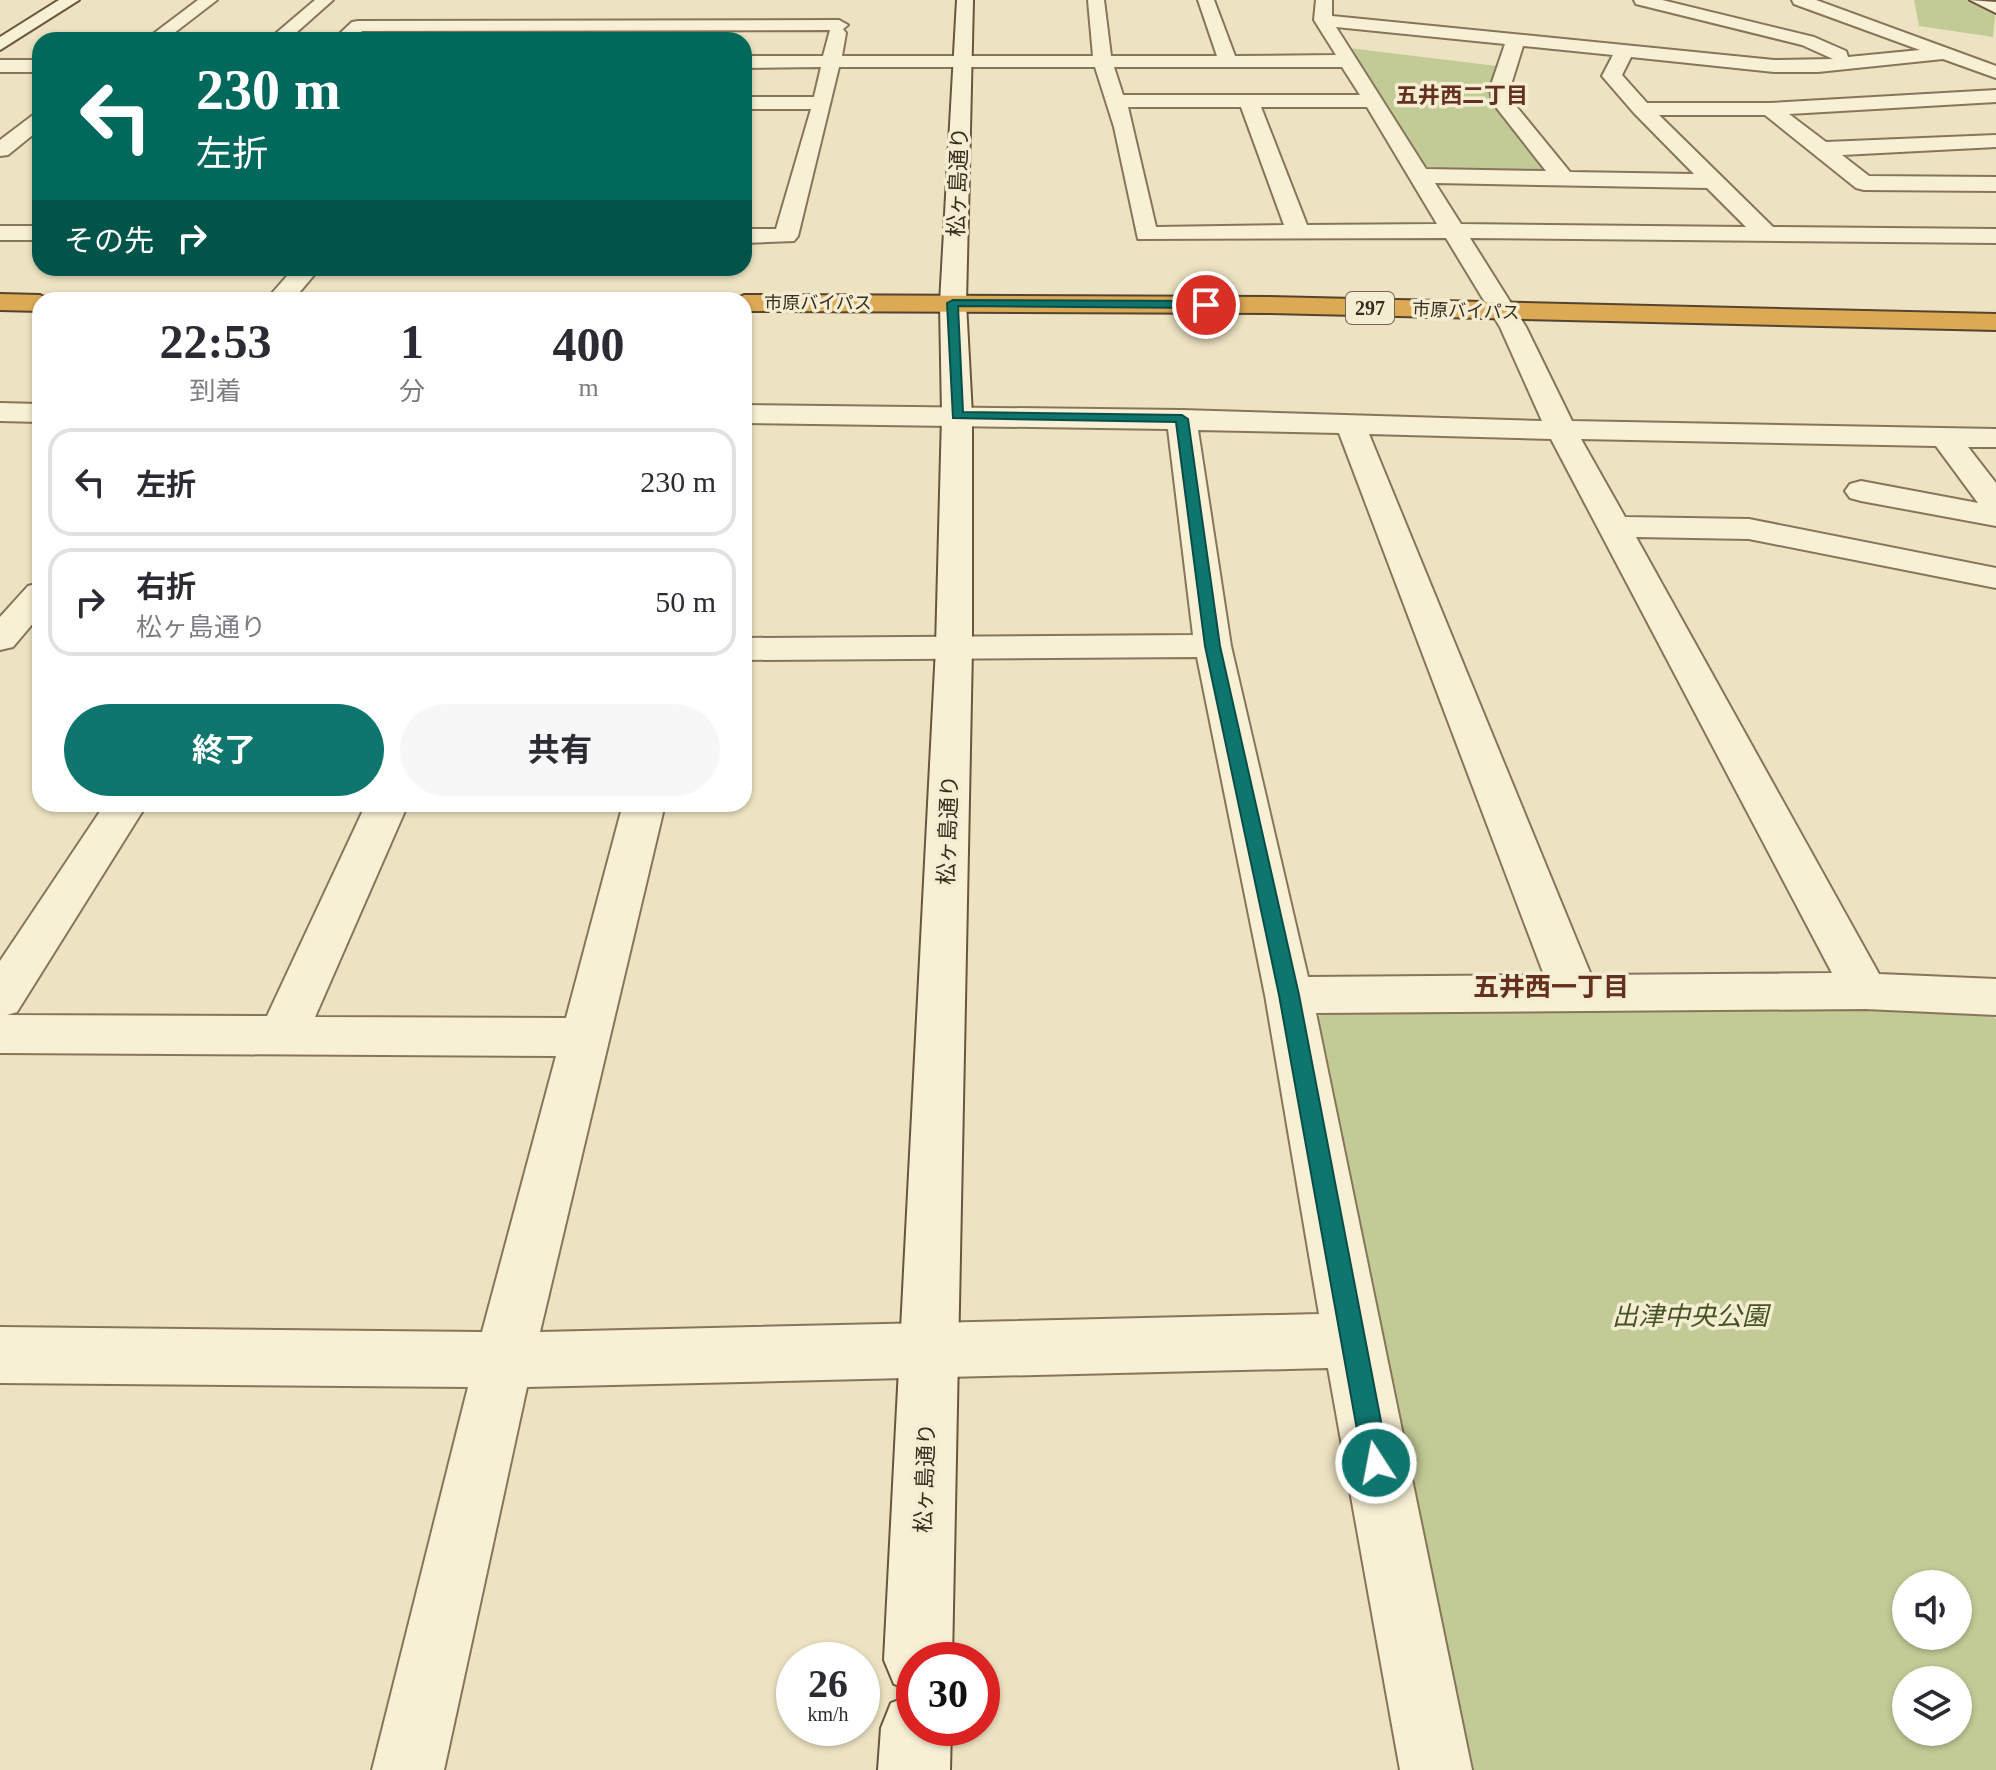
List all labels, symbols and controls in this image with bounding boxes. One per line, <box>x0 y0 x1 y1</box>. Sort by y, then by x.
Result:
text: 230 m <box>196 59 341 121</box>
icon: left <box>64 64 168 168</box>
district label: 五井西二丁目 <box>1396 83 1528 108</box>
street label: 松ヶ島通り <box>944 127 972 237</box>
text: 左折 <box>196 134 268 174</box>
icon: right <box>170 216 214 260</box>
text: その先 <box>64 224 154 257</box>
pin <box>1172 271 1240 339</box>
icon: arrive <box>1184 283 1228 327</box>
road number: 297 <box>1346 292 1394 324</box>
street label: 市原バイパス <box>764 293 872 313</box>
street label: 市原バイパス <box>1412 299 1520 323</box>
text: 22:53 <box>160 315 271 368</box>
text: 1 <box>400 315 424 368</box>
text: 400 <box>553 318 625 371</box>
text: m <box>578 373 599 402</box>
text: 到着 <box>189 377 242 406</box>
text: 分 <box>399 377 425 406</box>
icon: left <box>68 460 112 504</box>
text: 230 m <box>640 465 716 498</box>
text: 左折 <box>136 468 196 501</box>
text: 右折 <box>136 570 196 603</box>
icon: right <box>68 580 112 624</box>
text: 50 m <box>655 585 716 618</box>
text: 松ヶ島通り <box>136 613 266 642</box>
button: 終了 <box>64 704 384 796</box>
button: 共有 <box>400 704 720 796</box>
street label: 松ヶ島通り <box>934 775 962 885</box>
district label: 五井西一丁目 <box>1473 973 1629 1002</box>
park label: 出津中央公園 <box>1612 1302 1772 1331</box>
position arrow <box>1334 1421 1418 1505</box>
street label: 松ヶ島通り <box>911 1423 939 1533</box>
map controls <box>1892 1570 1972 1746</box>
button: sound <box>1892 1570 1972 1650</box>
speed limit sign: 30 <box>896 1642 1000 1746</box>
text: 26 <box>808 1661 848 1706</box>
button: layers <box>1892 1666 1972 1746</box>
text: km/h <box>807 1703 849 1725</box>

